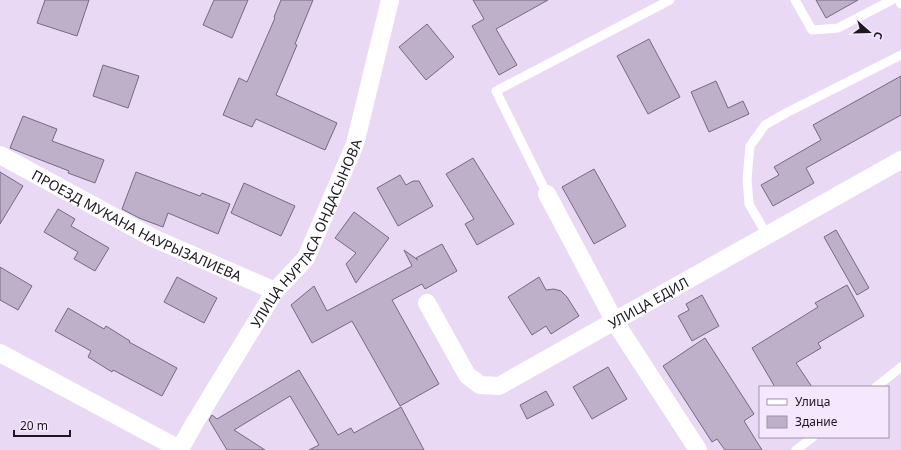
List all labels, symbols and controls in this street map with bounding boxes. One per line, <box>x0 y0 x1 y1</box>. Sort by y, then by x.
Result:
north arrow <box>849 12 889 52</box>
text: С <box>871 30 887 41</box>
street label: УЛИЦА НУРТАСА ОНДАСЫНОВА <box>246 137 365 331</box>
street label: ПРОЕЗД МУКАНА НАУРЫЗАЛИЕВА <box>29 165 245 285</box>
street label: УЛИЦА ЕДИЛ <box>605 272 692 332</box>
legend <box>759 386 889 438</box>
text: Улица <box>795 393 830 410</box>
scale bar <box>14 412 70 438</box>
text: Здание <box>795 413 838 430</box>
text: 20 m <box>20 417 48 434</box>

